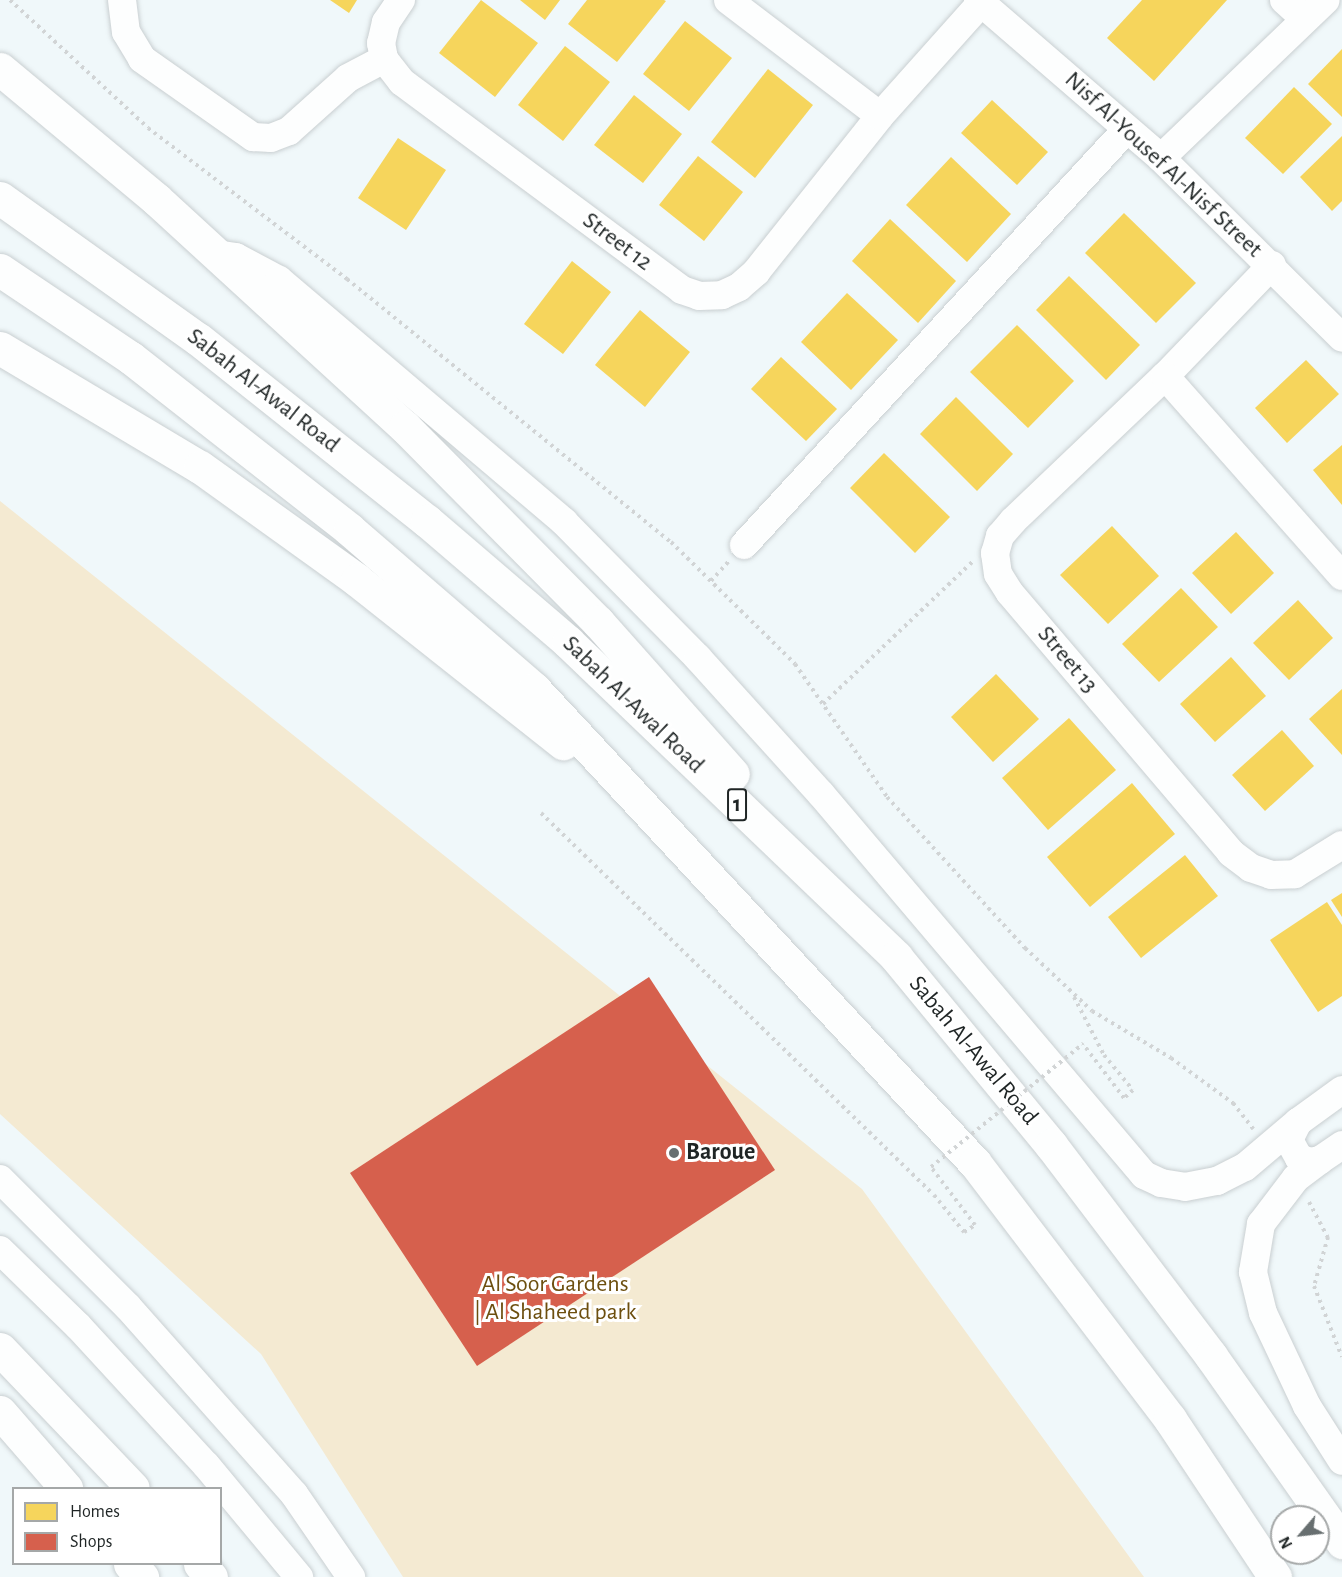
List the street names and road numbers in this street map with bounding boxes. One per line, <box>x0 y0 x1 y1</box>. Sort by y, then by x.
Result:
street label: Nisf Al-Yousef Al-Nisf Street <box>1058 66 1268 264</box>
street label: Street 12 <box>577 207 657 277</box>
street label: Sabah Al-Awal Road <box>181 322 345 460</box>
street label: Street 13 <box>1031 621 1103 699</box>
street label: Sabah Al-Awal Road <box>556 630 710 780</box>
road number: 1 <box>726 786 748 824</box>
street label: Sabah Al-Awal Road <box>902 971 1044 1131</box>

